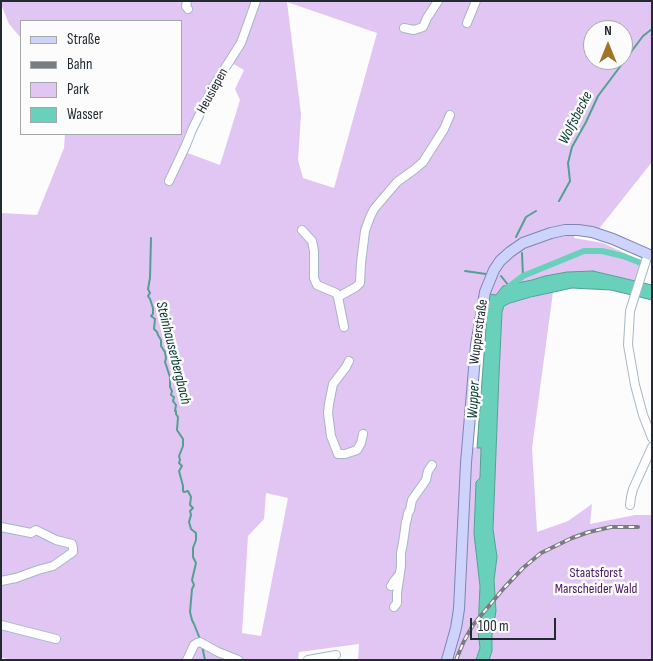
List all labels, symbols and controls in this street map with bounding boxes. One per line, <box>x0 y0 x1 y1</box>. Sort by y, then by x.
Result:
legend <box>20 20 182 135</box>
north arrow <box>583 20 633 70</box>
text: N <box>604 22 612 39</box>
text: Straße <box>67 30 100 49</box>
text: Bahn <box>67 55 92 74</box>
street label: Heusiepen <box>194 65 232 117</box>
text: Park <box>67 80 89 99</box>
water label: Wolfsbecke <box>555 89 597 147</box>
text: Wasser <box>67 105 103 124</box>
street label: Wupperstraße <box>466 298 492 366</box>
water label: Steinhauserbergbach <box>151 300 195 406</box>
water label: Wupper <box>464 381 484 419</box>
park label: Staatsforst Marscheider Wald <box>555 565 637 598</box>
scale bar <box>473 608 559 640</box>
text: 100 m <box>478 617 509 636</box>

